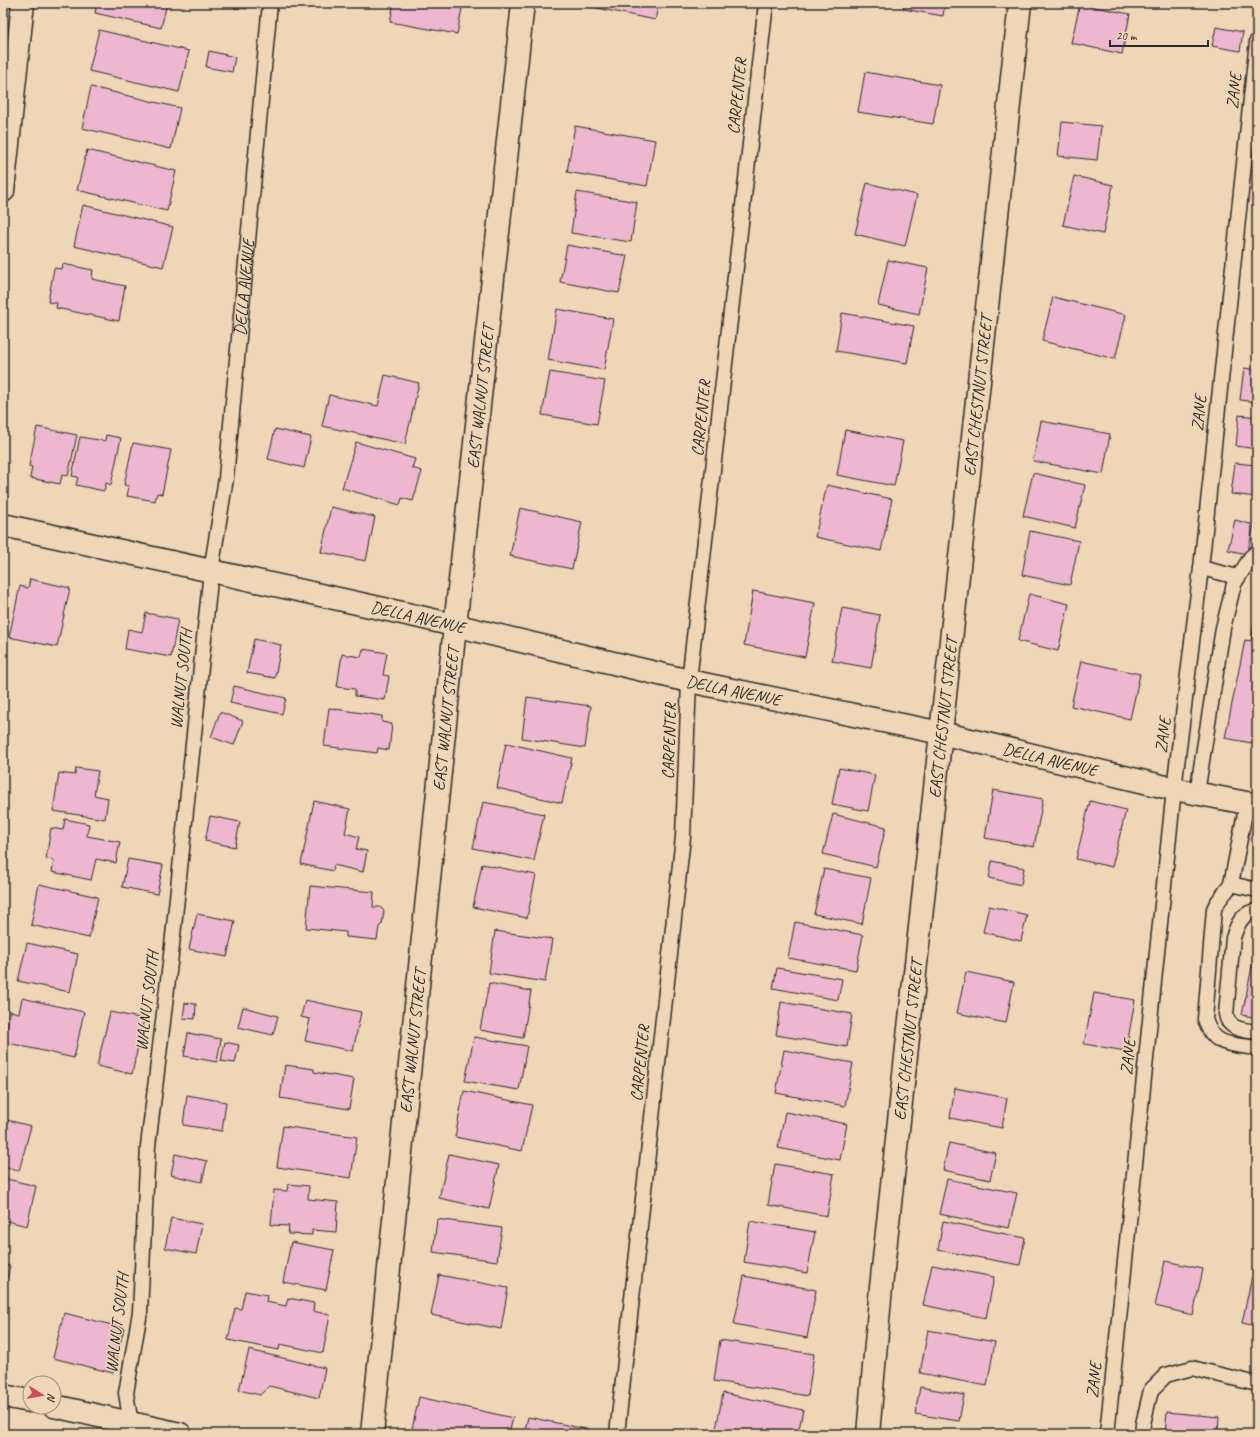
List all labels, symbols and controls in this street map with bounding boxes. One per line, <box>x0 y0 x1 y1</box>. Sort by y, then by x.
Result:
scale bar <box>1110 22 1208 48</box>
text: 20 m <box>1116 28 1138 44</box>
street label: CARPENTER <box>723 55 752 135</box>
street label: ZANE <box>1222 69 1247 110</box>
street label: DELLA AVENUE <box>229 236 259 336</box>
street label: EAST CHESTNUT STREET <box>958 310 997 477</box>
street label: EAST WALNUT STREET <box>462 320 499 470</box>
street label: CARPENTER <box>687 377 716 457</box>
street label: ZANE <box>1187 391 1212 432</box>
street label: DELLA AVENUE <box>369 596 470 639</box>
street label: WALNUT SOUTH <box>165 625 197 730</box>
street label: EAST CHESTNUT STREET <box>924 633 962 799</box>
street label: EAST WALNUT STREET <box>428 643 464 792</box>
street label: DELLA AVENUE <box>684 670 785 711</box>
street label: CARPENTER <box>657 701 681 780</box>
street label: ZANE <box>1150 713 1176 754</box>
street label: DELLA AVENUE <box>1001 738 1102 781</box>
street label: WALNUT SOUTH <box>130 947 164 1052</box>
street label: EAST CHESTNUT STREET <box>889 955 927 1121</box>
street label: EAST WALNUT STREET <box>395 965 431 1114</box>
street label: CARPENTER <box>626 1022 655 1102</box>
street label: ZANE <box>1116 1035 1141 1076</box>
street label: WALNUT SOUTH <box>100 1269 134 1374</box>
street label: ZANE <box>1082 1358 1107 1399</box>
north arrow <box>22 1375 62 1415</box>
text: N <box>44 1392 59 1404</box>

